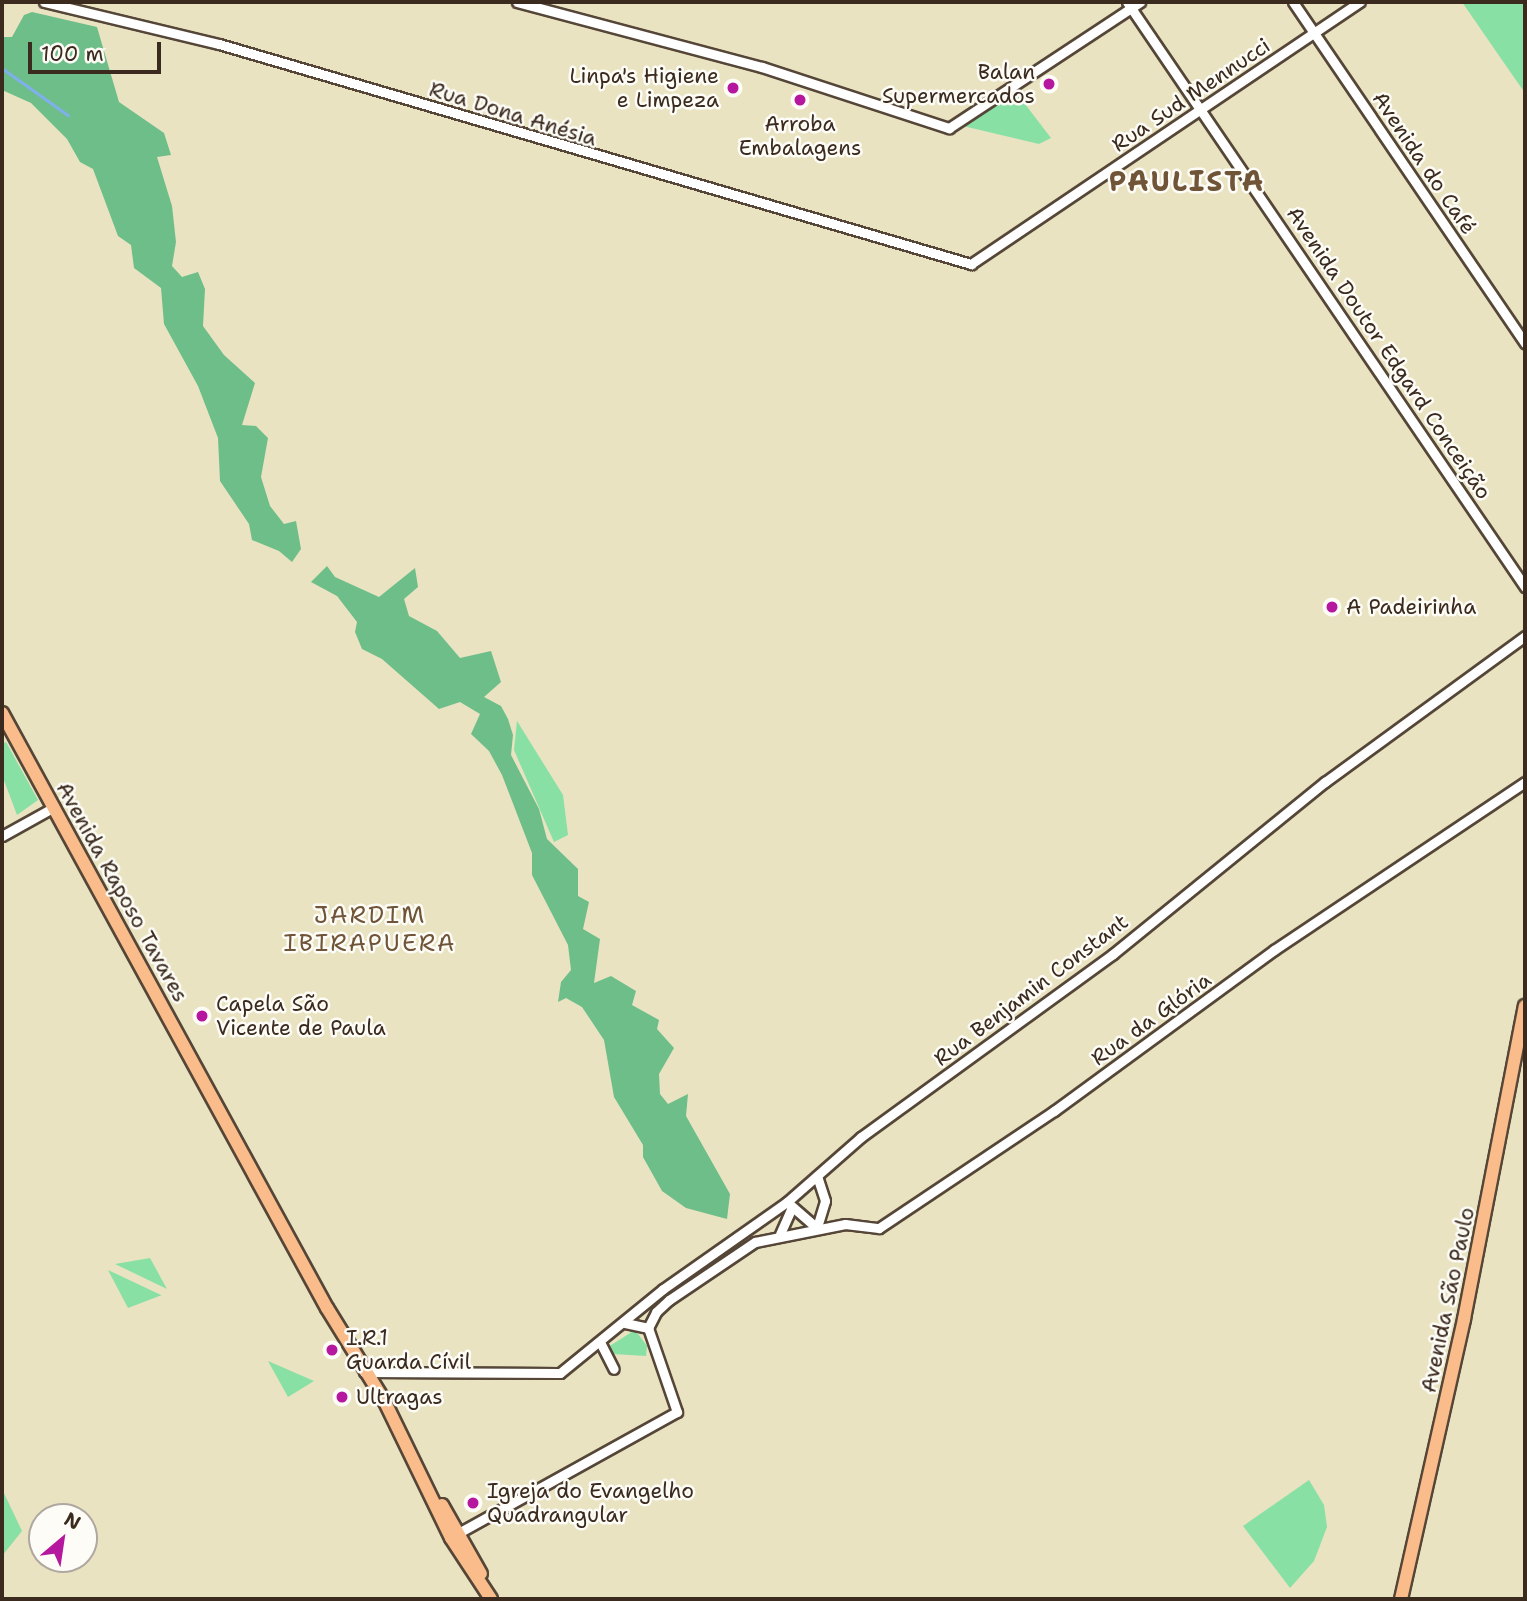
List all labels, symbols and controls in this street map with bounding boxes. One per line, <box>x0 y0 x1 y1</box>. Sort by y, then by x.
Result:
scale bar <box>32 28 164 72</box>
street label: Rua Sud Mennucci <box>1107 33 1275 157</box>
text: 100 m <box>41 40 104 68</box>
place label: Balan Supermercados <box>882 59 1035 109</box>
place label: Linpa's Higiene e Limpeza <box>570 63 719 113</box>
marker: Balan Supermercados <box>1041 76 1057 92</box>
street label: Rua Dona Anésia <box>426 77 600 151</box>
marker: Linpa's Higiene e Limpeza <box>725 80 741 96</box>
street label: Avenida do Café <box>1367 87 1481 239</box>
marker: Arroba Embalagens <box>792 92 808 108</box>
place label: Arroba Embalagens <box>739 111 861 161</box>
district label: PAULISTA <box>1110 164 1264 198</box>
street label: Avenida Doutor Edgard Conceição <box>1281 202 1497 504</box>
place label: A Padeirinha <box>1346 594 1476 620</box>
marker: A Padeirinha <box>1324 599 1340 615</box>
street label: Avenida Raposo Tavares <box>51 778 193 1006</box>
district label: JARDIM IBIRAPUERA <box>285 902 455 958</box>
street label: Rua Benjamin Constant <box>929 909 1133 1071</box>
street label: Rua da Glória <box>1086 967 1216 1071</box>
place label: Capela São Vicente de Paula <box>216 991 386 1041</box>
marker: Capela São Vicente de Paula <box>194 1008 210 1024</box>
street label: Avenida São Paulo <box>1416 1205 1480 1395</box>
place label: I.R.1 Guarda Cívil <box>346 1325 471 1375</box>
marker: I.R.1 Guarda Cívil <box>324 1342 340 1358</box>
place label: Ultragas <box>356 1384 443 1410</box>
marker: Ultragas <box>334 1389 350 1405</box>
place label: Igreja do Evangelho Quadrangular <box>487 1478 694 1528</box>
marker: Igreja do Evangelho Quadrangular <box>465 1495 481 1511</box>
north arrow <box>28 1503 98 1573</box>
text: N <box>60 1506 85 1536</box>

